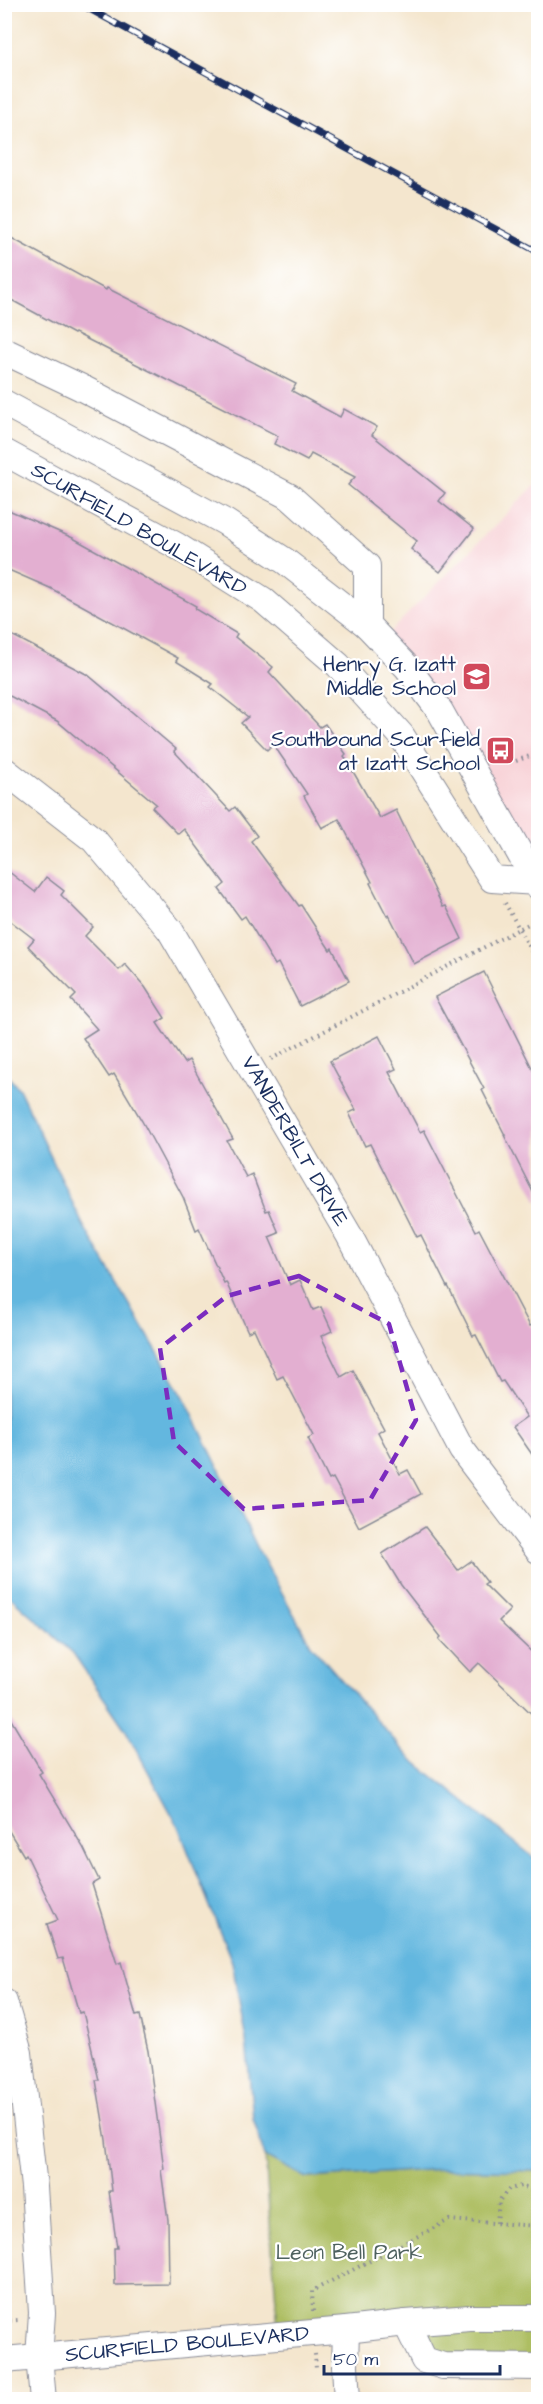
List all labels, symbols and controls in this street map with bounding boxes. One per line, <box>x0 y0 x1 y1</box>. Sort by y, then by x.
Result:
street label: SCURFIELD BOULEVARD <box>26 455 253 603</box>
place label: Henry G. Izatt Middle School <box>323 650 456 703</box>
school or university icon: Henry G. Izatt Middle School <box>461 660 493 692</box>
place label: Southbound Scurfield at Izatt School <box>271 725 480 778</box>
bus stop icon: Southbound Scurfield at Izatt School <box>485 735 517 767</box>
street label: VANDERBILT DRIVE <box>234 1050 356 1232</box>
park label: Leon Bell Park <box>276 2238 422 2267</box>
street label: SCURFIELD BOULEVARD <box>64 2319 311 2369</box>
scale bar <box>324 2338 500 2376</box>
text: 50 m <box>333 2347 378 2372</box>

